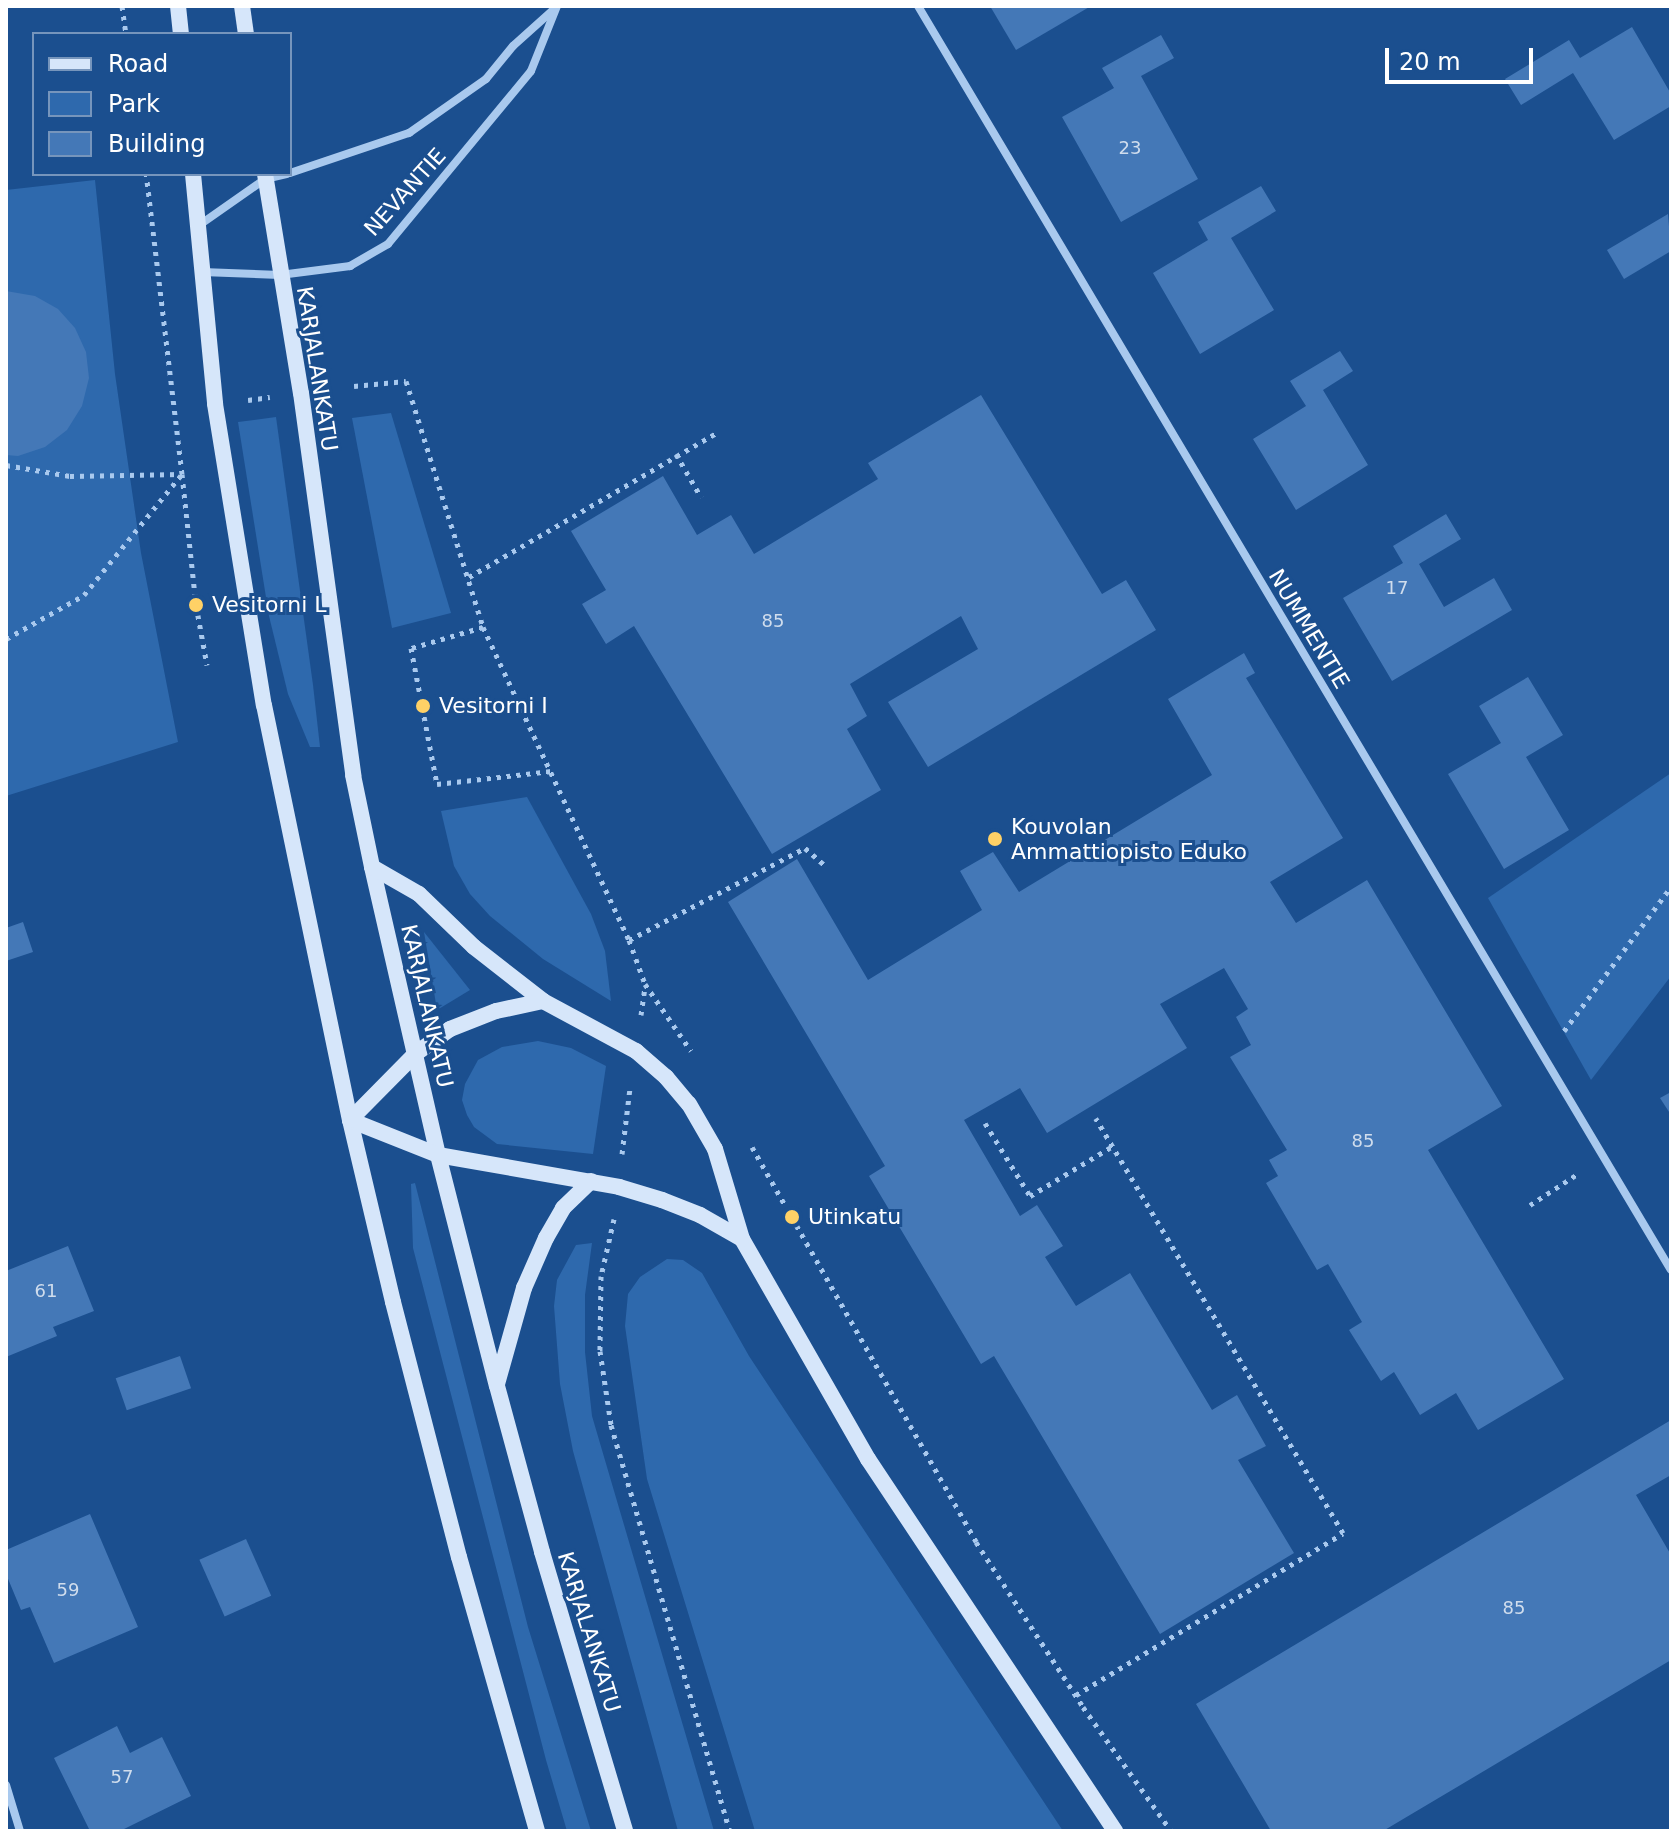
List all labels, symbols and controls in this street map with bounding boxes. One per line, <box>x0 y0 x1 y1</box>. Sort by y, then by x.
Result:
legend <box>32 32 292 176</box>
scale bar <box>1389 32 1537 82</box>
text: 20 m <box>1399 48 1461 76</box>
text: Road <box>108 50 168 78</box>
text: Park <box>108 90 160 118</box>
text: Building <box>108 130 205 158</box>
house number: 23 <box>1119 137 1141 159</box>
street label: NEVANTIE <box>359 143 451 241</box>
street label: KARJALANKATU <box>291 285 343 453</box>
street label: NUMMENTIE <box>1263 564 1355 694</box>
house number: 17 <box>1386 577 1408 599</box>
place label: Vesitorni L <box>212 592 327 618</box>
marker: Vesitorni L <box>187 596 205 614</box>
house number: 85 <box>762 610 784 632</box>
place label: Vesitorni I <box>439 693 548 719</box>
marker: Vesitorni I <box>414 697 432 715</box>
place label: Kouvolan Ammattiopisto Eduko <box>1011 813 1247 864</box>
marker: Kouvolan Ammattiopisto Eduko <box>986 830 1004 848</box>
street label: KARJALANKATU <box>395 922 459 1090</box>
house number: 85 <box>1352 1130 1374 1152</box>
place label: Utinkatu <box>808 1204 901 1230</box>
marker: Utinkatu <box>783 1208 801 1226</box>
house number: 61 <box>35 1280 57 1302</box>
street label: KARJALANKATU <box>552 1548 626 1716</box>
house number: 59 <box>57 1579 79 1601</box>
house number: 85 <box>1503 1597 1525 1619</box>
house number: 57 <box>111 1766 133 1788</box>

